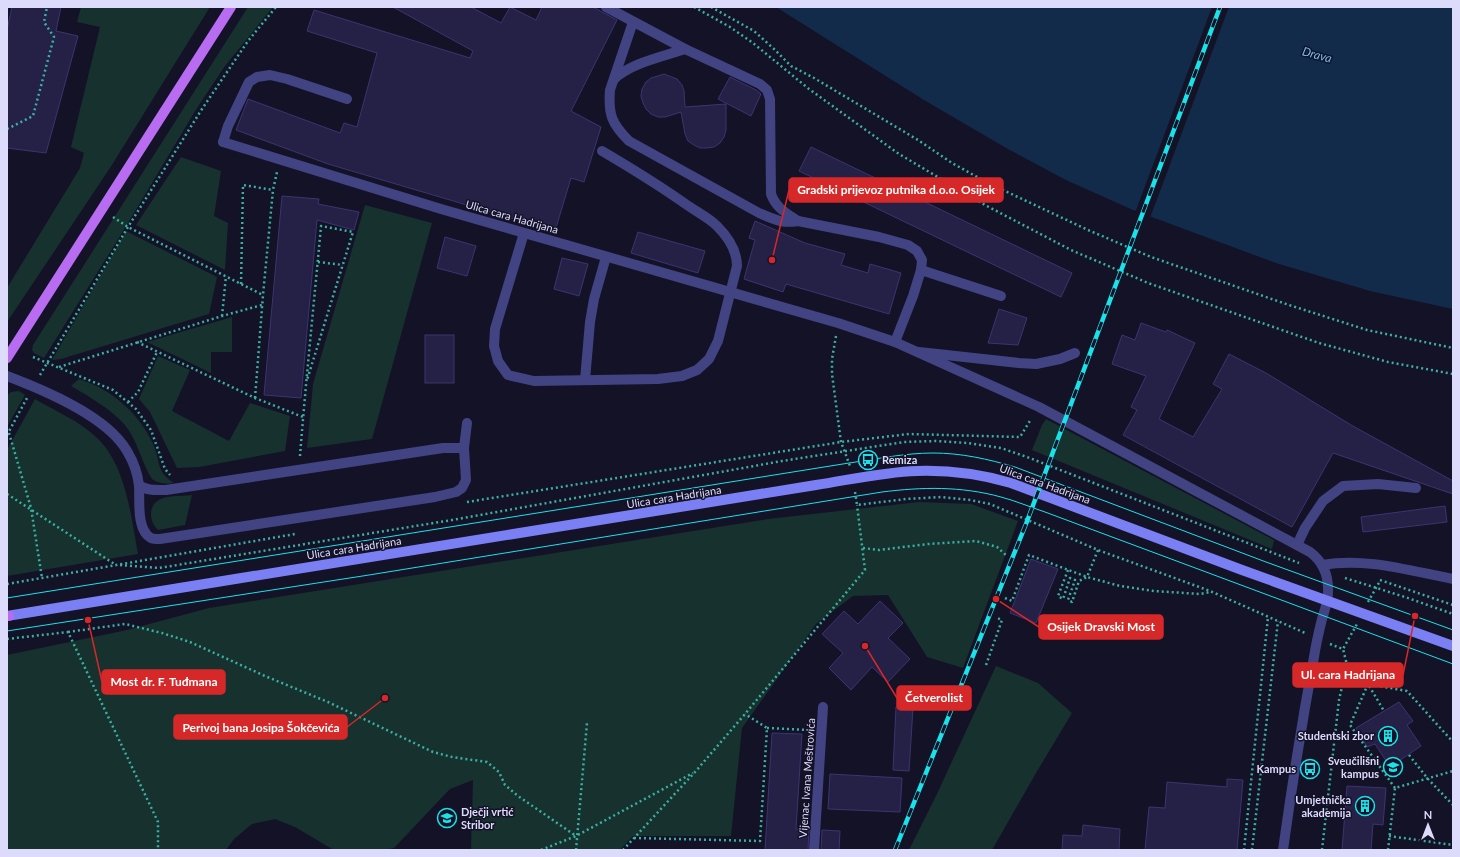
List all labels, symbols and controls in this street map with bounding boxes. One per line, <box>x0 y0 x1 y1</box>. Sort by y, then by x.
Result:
water label: Drava <box>1301 43 1334 66</box>
callout: Gradski prijevoz putnika d.o.o. Osijek <box>789 178 1003 202</box>
text: Gradski prijevoz putnika d.o.o. Osijek <box>797 182 995 197</box>
street label: Ulica cara Hadrijana <box>464 197 560 236</box>
bus stop icon: Remiza <box>857 449 879 471</box>
place label: Remiza <box>882 453 917 466</box>
street label: Ulica cara Hadrijana <box>998 461 1092 506</box>
street label: Ulica cara Hadrijana <box>626 483 722 510</box>
street label: Ulica cara Hadrijana <box>306 534 402 561</box>
callout: Osijek Dravski Most <box>1039 615 1163 639</box>
text: Osijek Dravski Most <box>1047 619 1155 634</box>
callout: Ul. cara Hadrijana <box>1293 663 1403 687</box>
text: Ul. cara Hadrijana <box>1301 667 1395 682</box>
callout: Most dr. F. Tuđmana <box>102 670 225 694</box>
text: Most dr. F. Tuđmana <box>110 674 218 689</box>
callout: Četverolist <box>897 686 971 710</box>
text: Četverolist <box>905 690 964 705</box>
callout: Perivoj bana Josipa Šokčevića <box>174 715 347 739</box>
street label: Vijenac Ivana Meštrovića <box>796 718 817 838</box>
text: Perivoj bana Josipa Šokčevića <box>182 720 340 735</box>
building icon: Studentski zbor <box>1377 725 1399 747</box>
place label: Studentski zbor <box>1298 729 1375 742</box>
place label: Sveučilišni kampus <box>1328 754 1379 780</box>
school or university icon: Sveučilišni kampus <box>1382 756 1404 778</box>
bus stop icon: Kampus <box>1299 758 1321 780</box>
place label: Kampus <box>1256 762 1296 775</box>
place label: Umjetnička akademija <box>1295 793 1351 819</box>
building icon: Umjetnička akademija <box>1354 795 1376 817</box>
place label: Dječji vrtić Stribor <box>461 805 514 831</box>
north arrow <box>1408 805 1448 845</box>
school or university icon: Dječji vrtić Stribor <box>436 807 458 829</box>
text: N <box>1424 808 1432 821</box>

